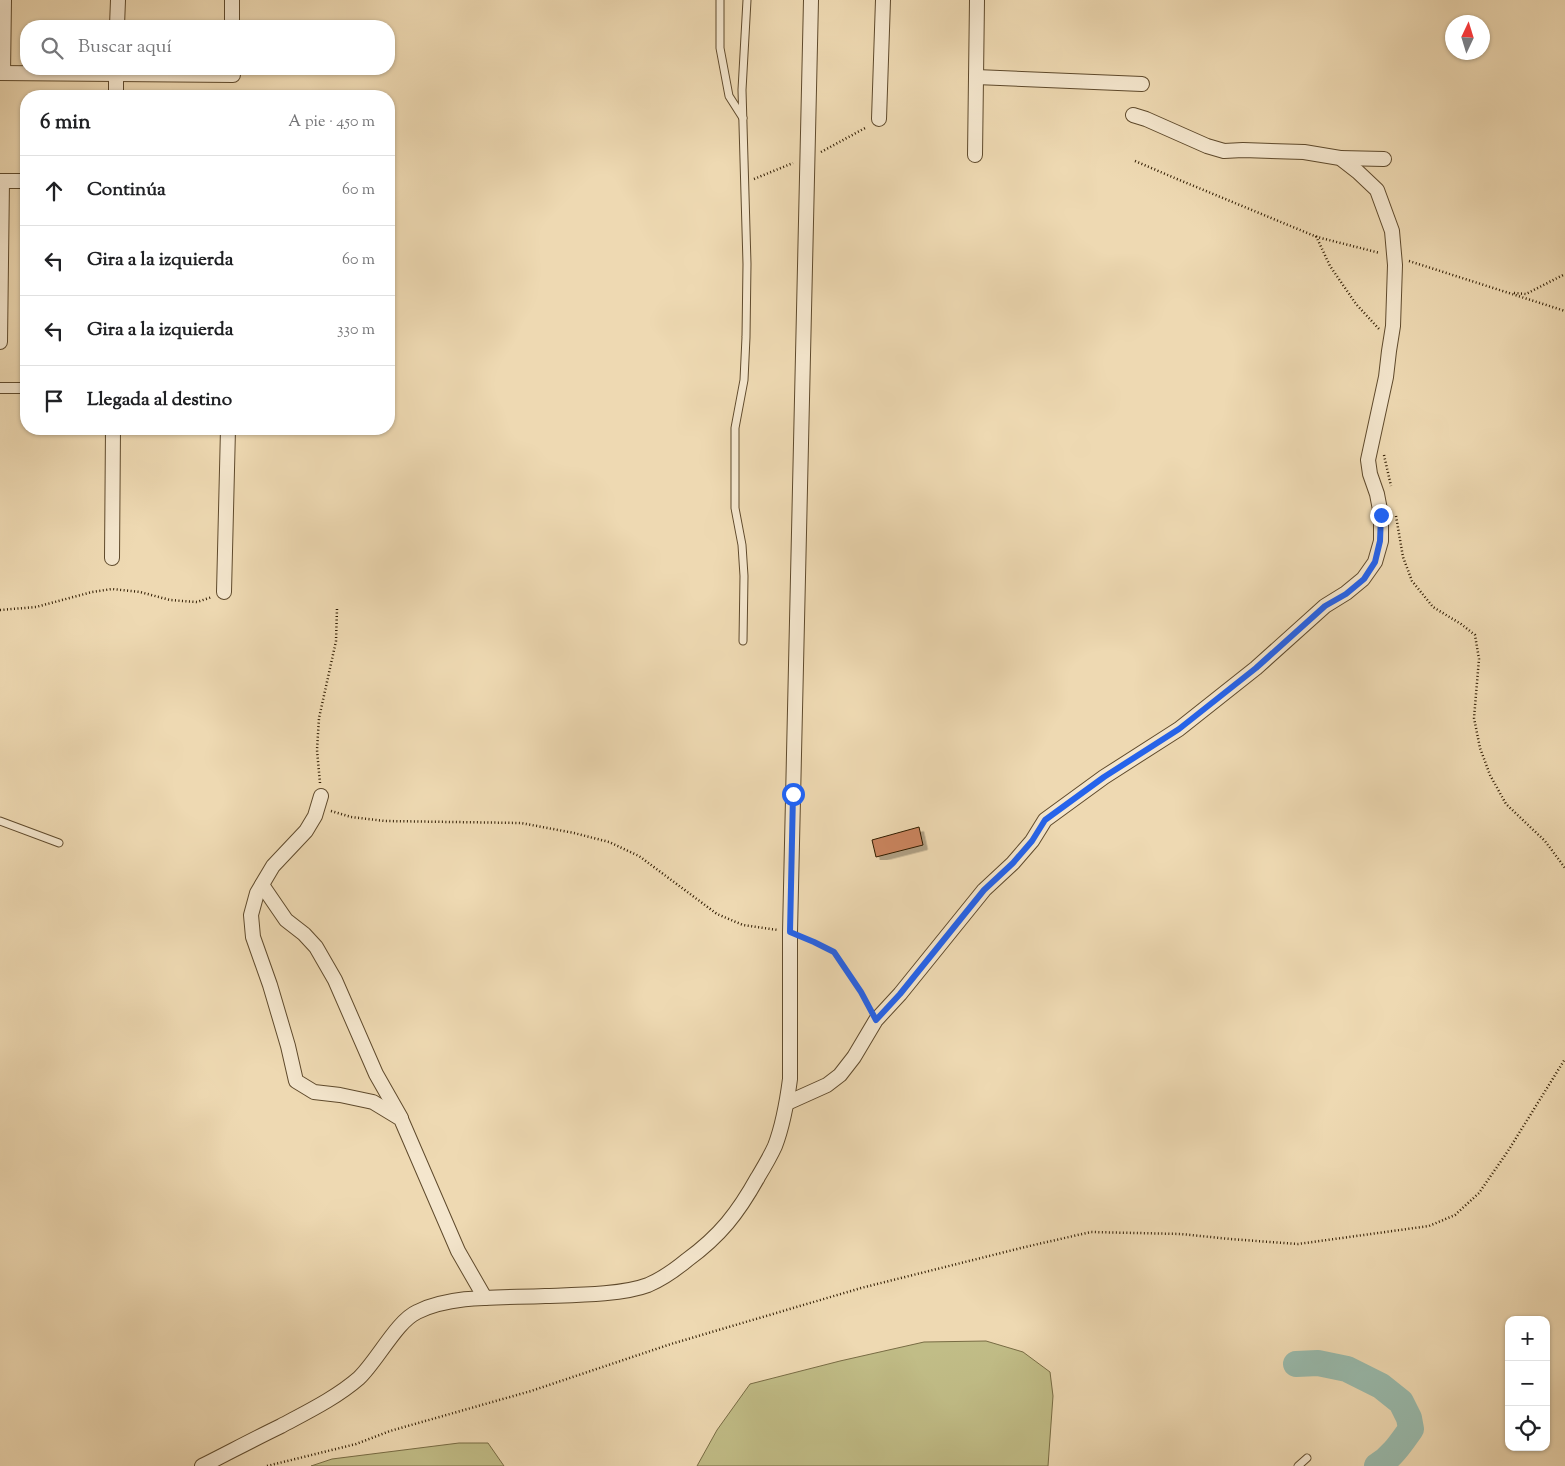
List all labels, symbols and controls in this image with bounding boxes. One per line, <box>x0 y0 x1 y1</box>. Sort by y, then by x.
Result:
north arrow <box>1445 15 1490 60</box>
search box <box>20 20 395 75</box>
icon: search <box>38 34 66 62</box>
text: Buscar aquí <box>78 34 172 61</box>
text: 6 min <box>40 108 91 138</box>
text: A pie · 450 m <box>288 111 375 134</box>
icon: ahead <box>40 177 68 205</box>
text: Continúa <box>87 177 166 204</box>
text: 60 m <box>342 179 375 202</box>
icon: left <box>40 247 68 275</box>
text: Gira a la izquierda <box>87 247 233 274</box>
text: 60 m <box>342 249 375 272</box>
icon: left <box>40 317 68 345</box>
text: Gira a la izquierda <box>87 317 233 344</box>
text: 330 m <box>337 319 375 342</box>
icon: arrive <box>40 387 68 415</box>
text: Llegada al destino <box>87 387 232 414</box>
route end <box>1370 504 1393 527</box>
route start <box>782 783 805 806</box>
map controls <box>1505 1316 1550 1451</box>
button: + <box>1505 1316 1550 1361</box>
button: − <box>1505 1361 1550 1406</box>
button: locate <box>1505 1406 1550 1451</box>

